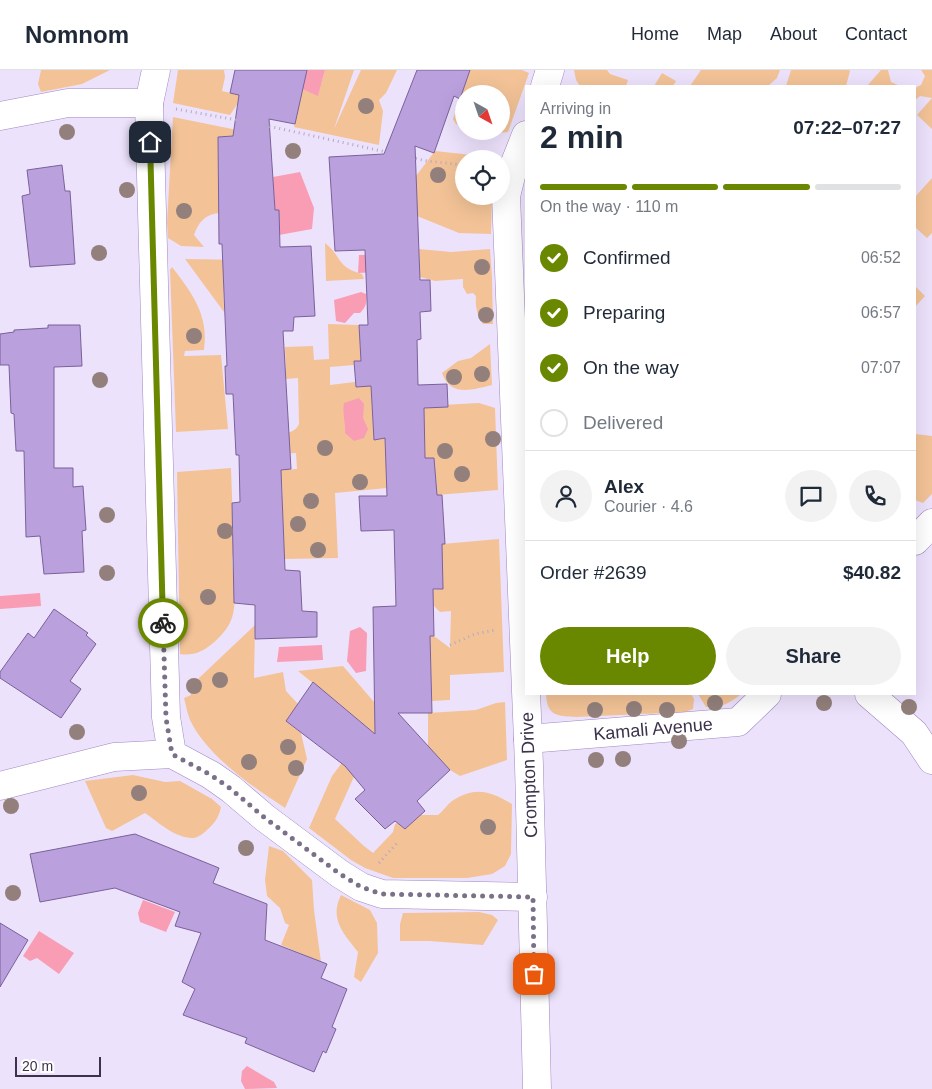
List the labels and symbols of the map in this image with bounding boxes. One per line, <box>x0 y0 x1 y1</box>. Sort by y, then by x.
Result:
north arrow <box>455 85 510 140</box>
pin <box>129 121 171 163</box>
courier <box>138 598 188 648</box>
street label: Crompton Drive <box>517 712 541 838</box>
street label: Kamali Avenue <box>592 714 714 744</box>
pin <box>513 953 555 995</box>
scale bar <box>15 1054 101 1077</box>

